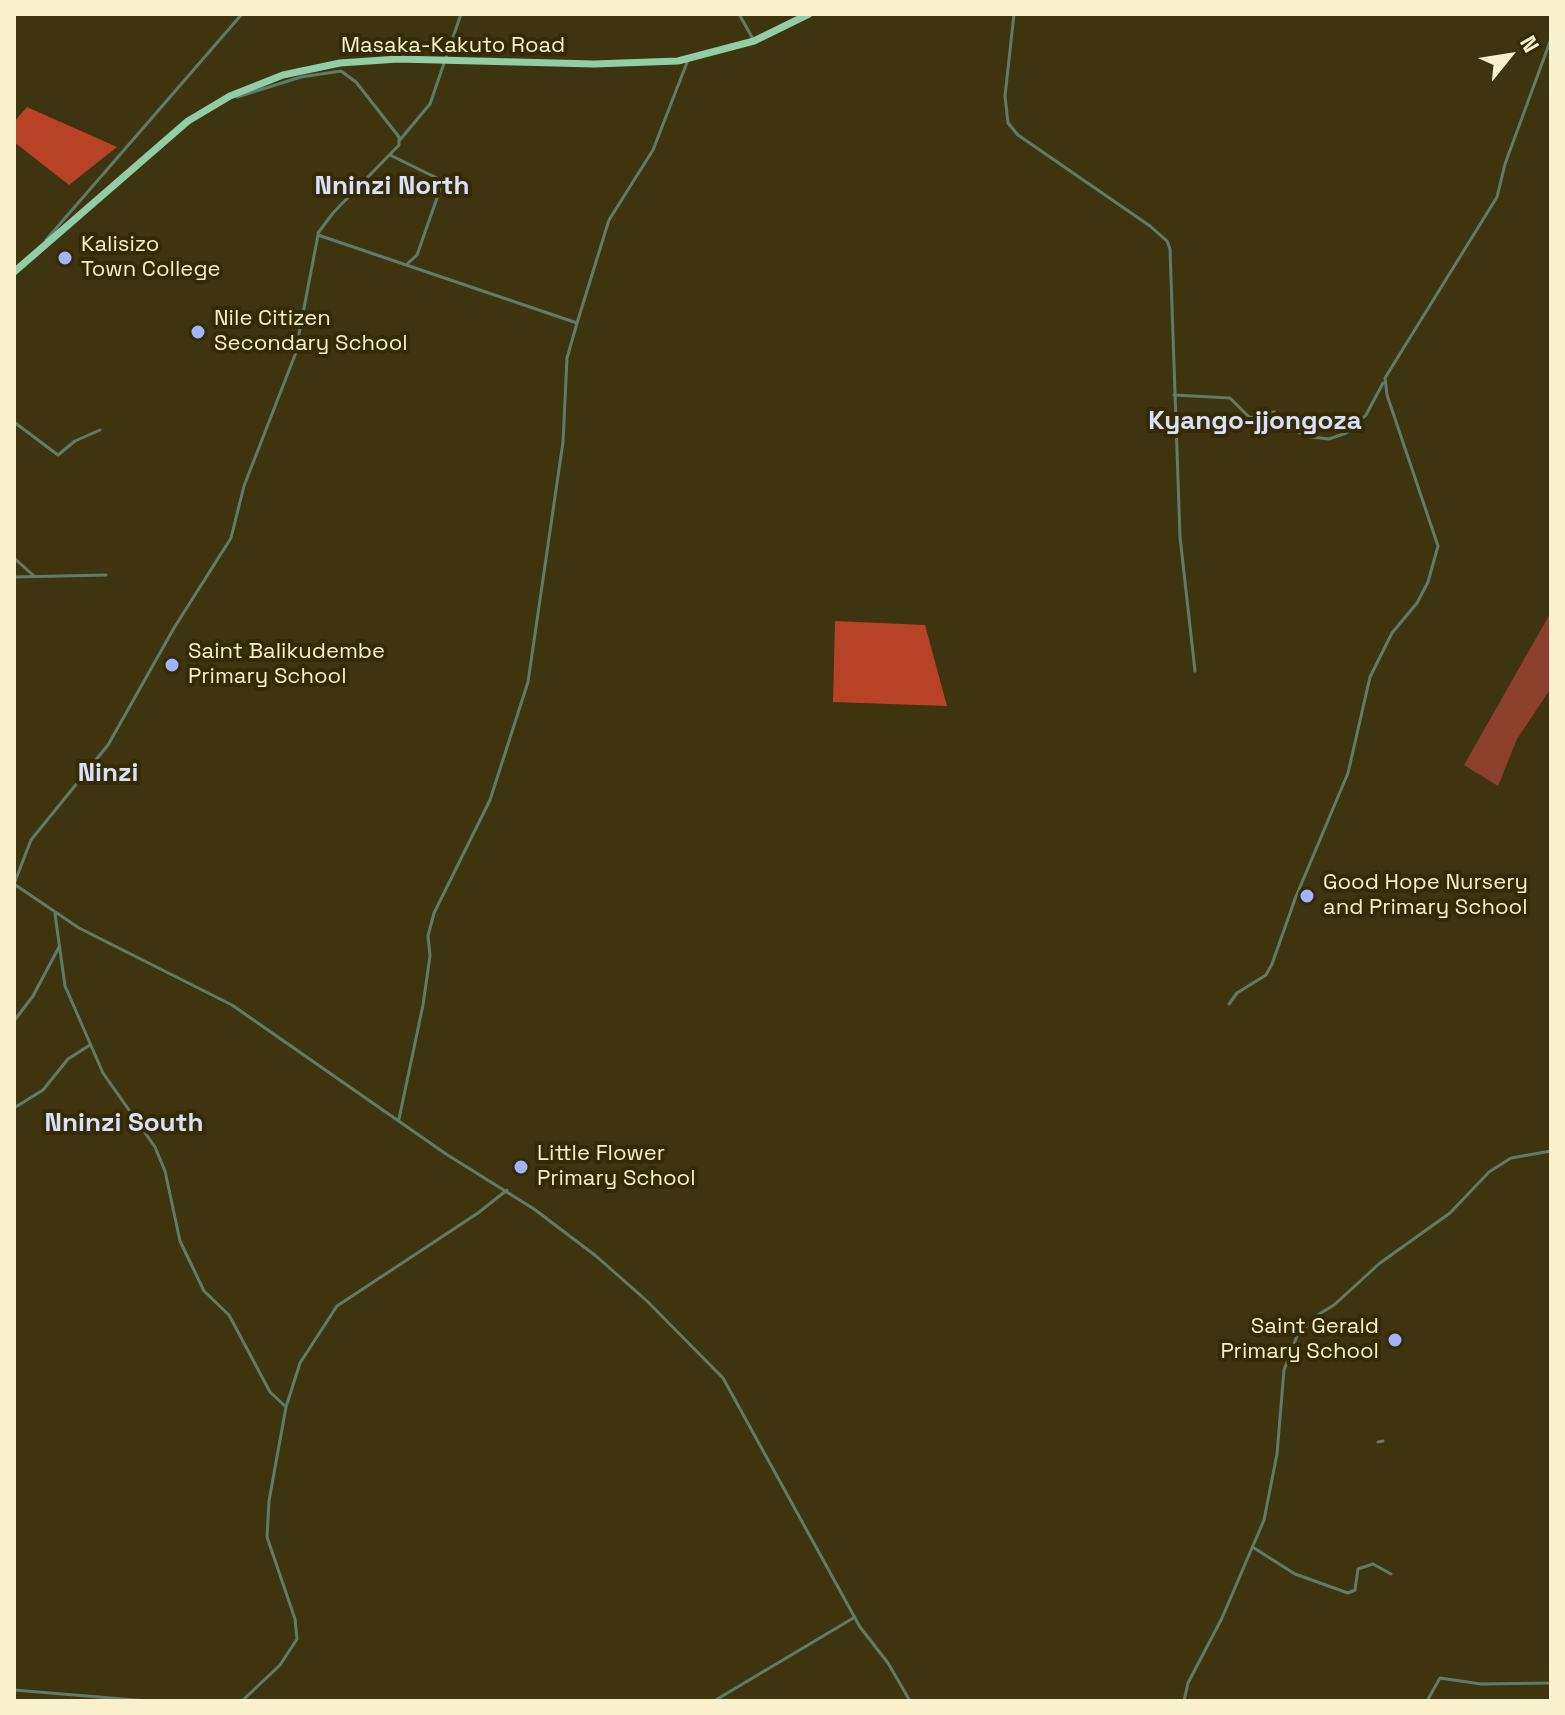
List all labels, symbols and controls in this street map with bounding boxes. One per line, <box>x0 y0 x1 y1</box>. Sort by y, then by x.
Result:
north arrow <box>1469 16 1549 96</box>
text: N <box>1514 31 1546 57</box>
street label: Masaka-Kakuto Road <box>341 33 565 59</box>
district label: Nninzi North <box>315 171 469 203</box>
place label: Kalisizo Town College <box>81 232 221 284</box>
marker: Kalisizo Town College <box>56 249 74 267</box>
place label: Nile Citizen Secondary School <box>214 306 408 358</box>
marker: Nile Citizen Secondary School <box>189 323 207 341</box>
district label: Kyango-jjongoza <box>1148 406 1362 438</box>
place label: Saint Balikudembe Primary School <box>188 639 385 690</box>
marker: Saint Balikudembe Primary School <box>163 656 181 674</box>
district label: Ninzi <box>78 758 138 790</box>
place label: Good Hope Nursery and Primary School <box>1323 870 1528 922</box>
marker: Good Hope Nursery and Primary School <box>1298 887 1316 905</box>
district label: Nninzi South <box>45 1108 203 1140</box>
place label: Little Flower Primary School <box>537 1141 696 1192</box>
marker: Little Flower Primary School <box>512 1158 530 1176</box>
place label: Saint Gerald Primary School <box>1220 1314 1379 1366</box>
marker: Saint Gerald Primary School <box>1386 1331 1404 1349</box>

